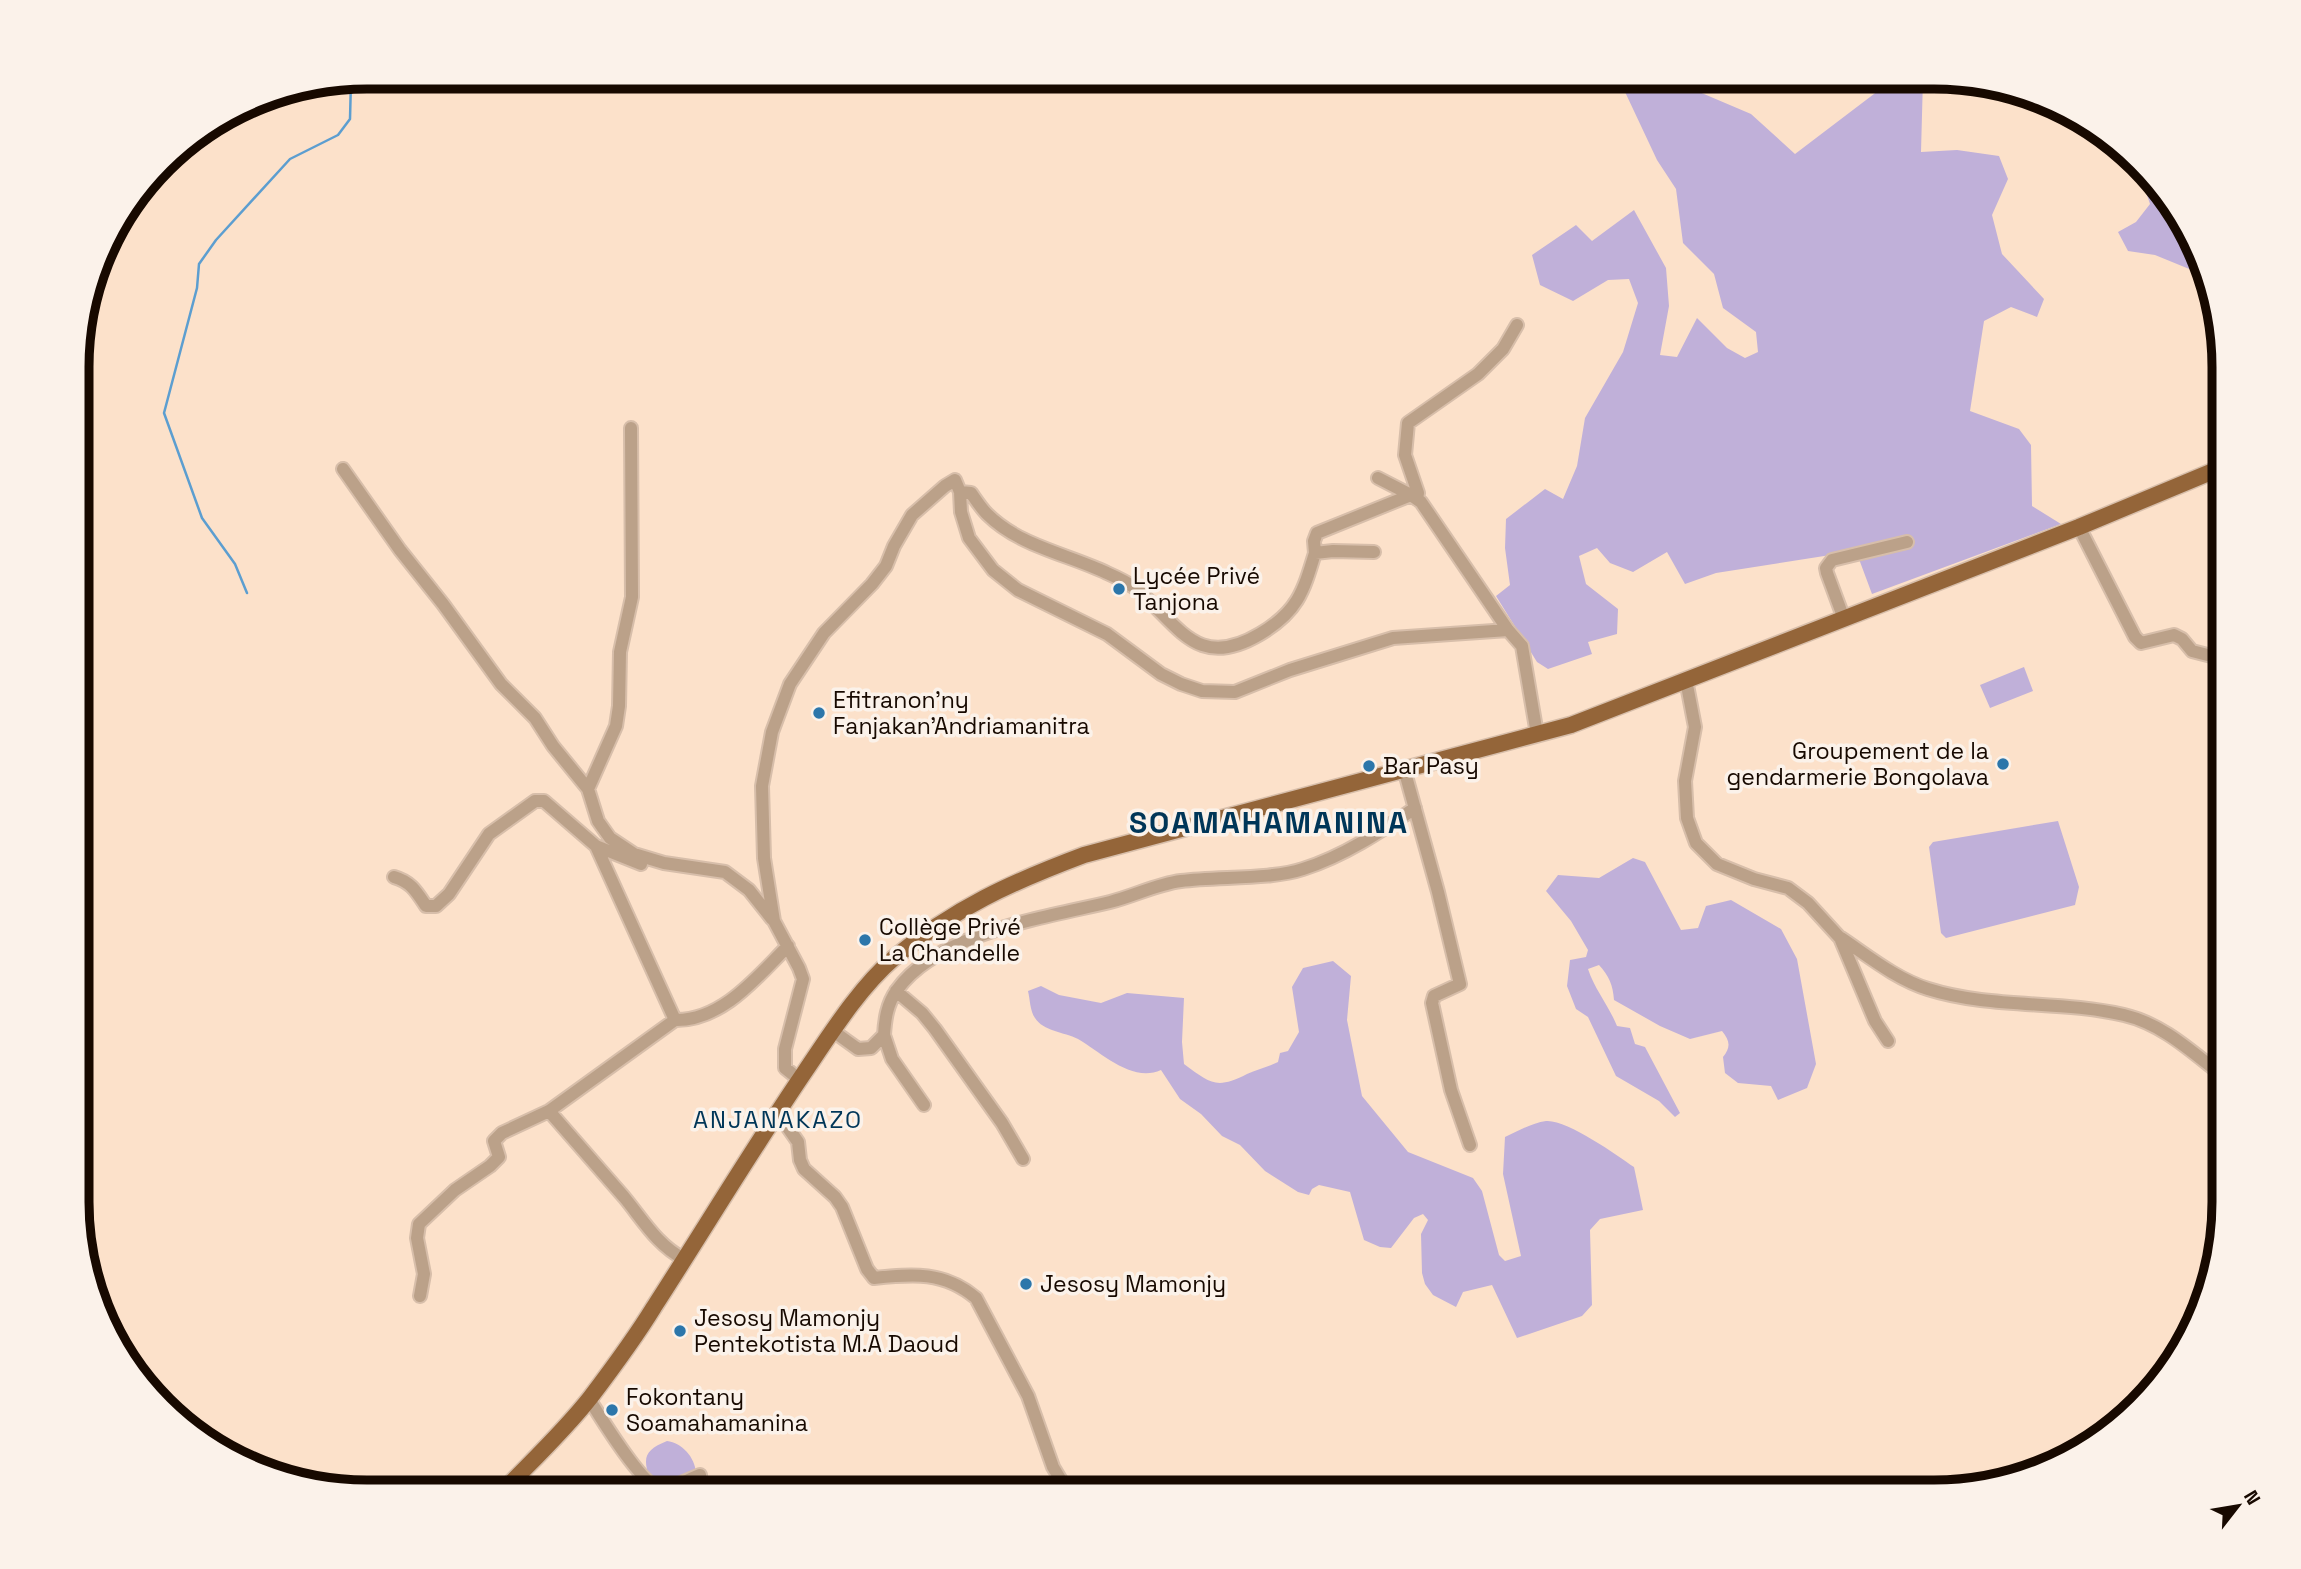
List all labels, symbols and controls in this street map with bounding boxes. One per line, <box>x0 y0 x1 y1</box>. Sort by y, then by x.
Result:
place label: Lycée Privé Tanjona <box>1133 561 1260 617</box>
marker: Lycée Privé Tanjona <box>1111 581 1127 597</box>
place label: Efitranon'ny Fanjakan'Andriamanitra <box>833 685 1090 741</box>
marker: Efitranon'ny Fanjakan'Andriamanitra <box>811 705 827 721</box>
place label: Groupement de la gendarmerie Bongolava <box>1727 736 1989 792</box>
place label: Bar Pasy <box>1383 751 1479 781</box>
marker: Groupement de la gendarmerie Bongolava <box>1995 756 2011 772</box>
marker: Bar Pasy <box>1361 758 1377 774</box>
district label: SOAMAHAMANINA <box>1129 803 1409 842</box>
place label: Collège Privé La Chandelle <box>879 912 1021 968</box>
marker: Collège Privé La Chandelle <box>857 932 873 948</box>
district label: ANJANAKAZO <box>693 1104 863 1135</box>
place label: Jesosy Mamonjy <box>1040 1269 1226 1299</box>
marker: Jesosy Mamonjy <box>1018 1276 1034 1292</box>
place label: Jesosy Mamonjy Pentekotista M.A Daoud <box>694 1303 959 1359</box>
marker: Jesosy Mamonjy Pentekotista M.A Daoud <box>672 1323 688 1339</box>
place label: Fokontany Soamahamanina <box>626 1382 808 1438</box>
marker: Fokontany Soamahamanina <box>604 1402 620 1418</box>
north arrow <box>2203 1471 2273 1541</box>
text: N <box>2238 1486 2266 1509</box>

